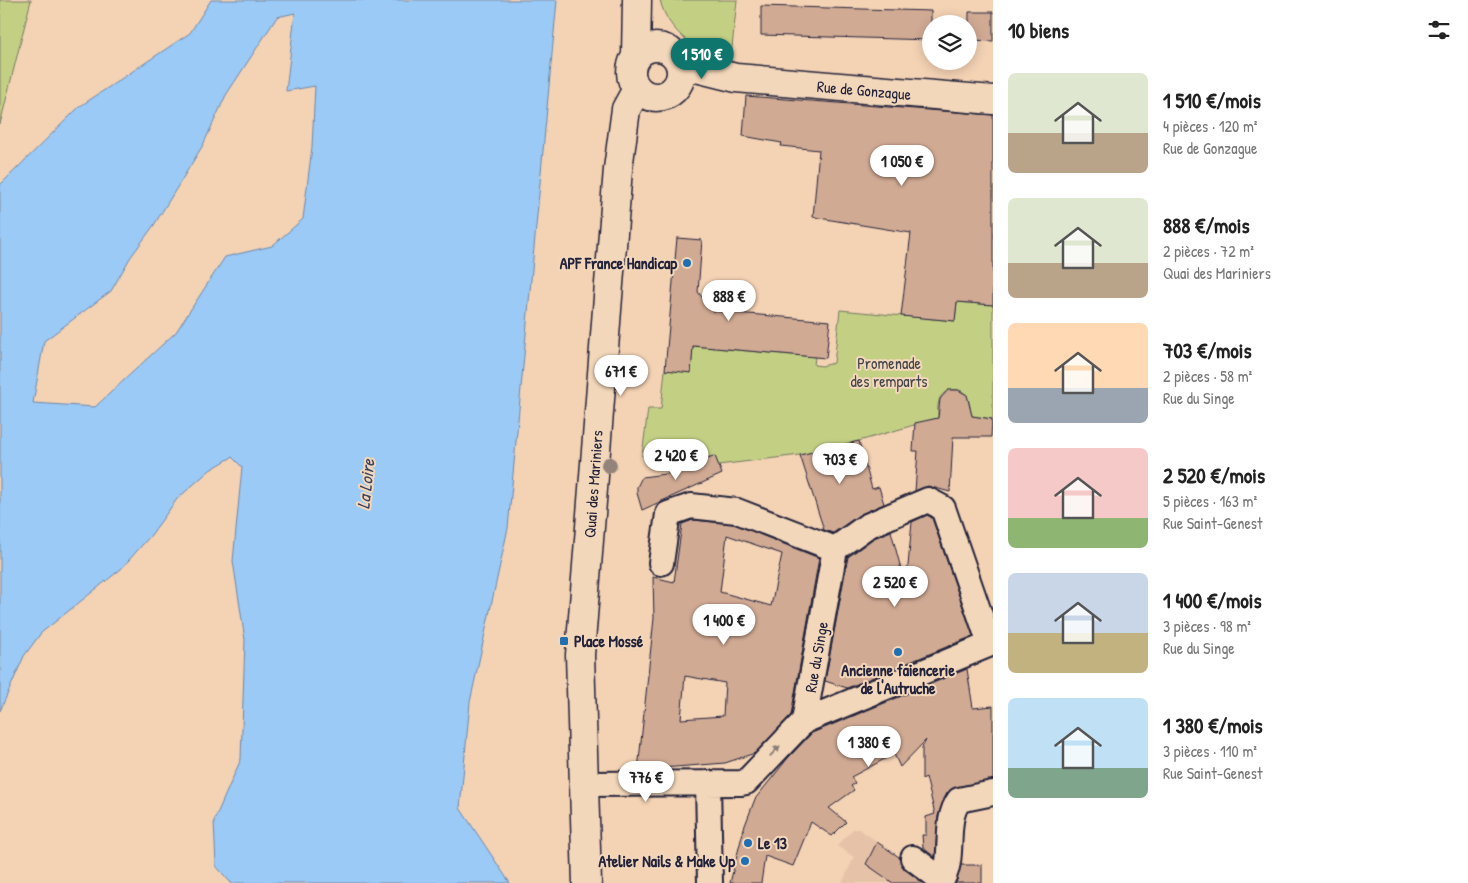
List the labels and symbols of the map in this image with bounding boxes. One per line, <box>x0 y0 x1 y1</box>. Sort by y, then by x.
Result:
pin: 1 510 € <box>656 38 748 80</box>
street label: Rue de Gonzague <box>816 75 913 105</box>
pin: 1 050 € <box>856 144 948 187</box>
place label: APF France Handicap <box>560 252 677 275</box>
marker: APF France Handicap <box>681 257 693 269</box>
pin: 888 € <box>694 280 764 322</box>
park label: Promenade des remparts <box>851 352 927 392</box>
pin: 671 € <box>586 354 656 397</box>
street label: Quai des Mariniers <box>578 429 608 539</box>
pin: 2 420 € <box>630 438 722 481</box>
pin: 703 € <box>805 442 875 485</box>
water label: La Loire <box>350 457 381 510</box>
pin: 2 520 € <box>849 566 941 608</box>
pin: 1 400 € <box>678 604 770 646</box>
street label: Rue du Singe <box>799 619 833 694</box>
place label: Place Mossé <box>574 630 644 652</box>
marker: Place Mossé <box>558 635 570 647</box>
marker: Ancienne faiencerie de l'Autruche <box>892 646 904 658</box>
place label: Ancienne faiencerie de l'Autruche <box>841 659 955 699</box>
pin: 1 380 € <box>823 726 915 768</box>
one-way arrow <box>769 746 781 758</box>
pin: 776 € <box>611 760 681 803</box>
place label: Le 13 <box>758 832 787 854</box>
marker: Le 13 <box>742 837 754 849</box>
place label: Atelier Nails & Make Up <box>599 850 735 873</box>
marker: Atelier Nails & Make Up <box>739 855 751 867</box>

